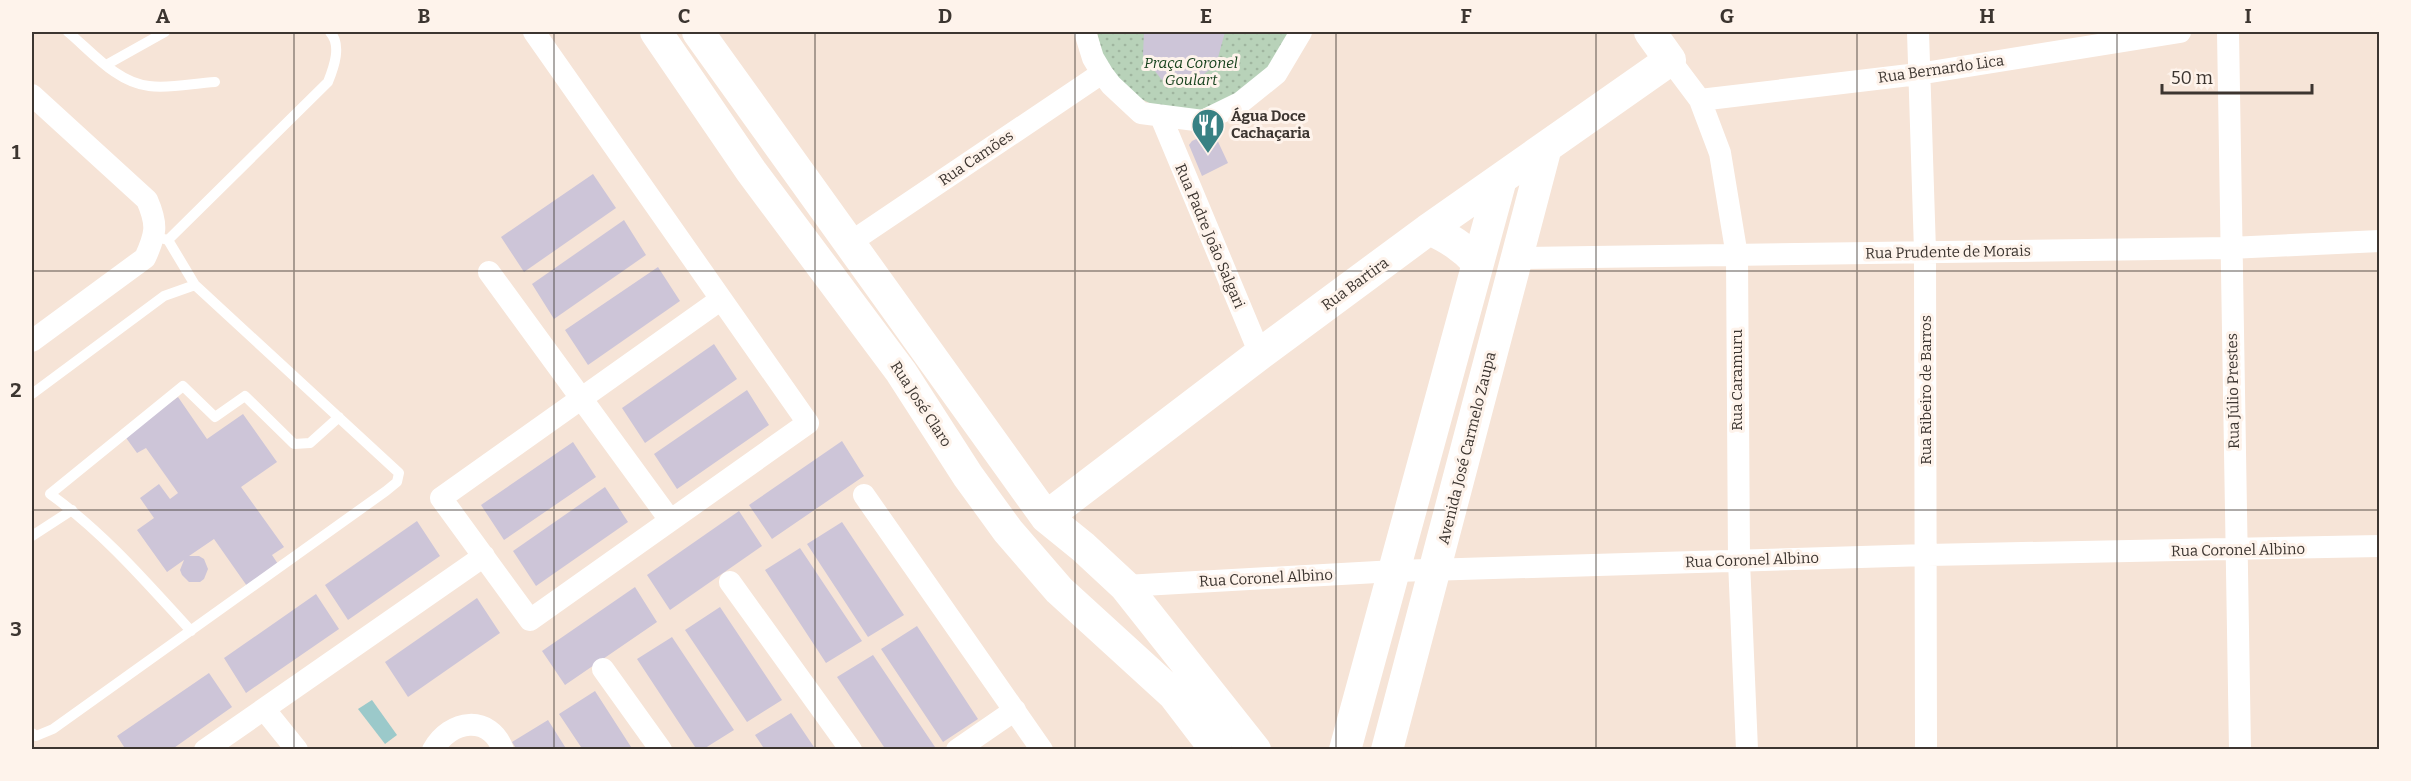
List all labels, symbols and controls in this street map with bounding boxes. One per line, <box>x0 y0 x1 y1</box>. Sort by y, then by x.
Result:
text: A <box>156 4 171 28</box>
text: B <box>418 4 431 28</box>
text: C <box>678 4 690 28</box>
text: D <box>938 4 952 28</box>
text: E <box>1200 4 1212 28</box>
text: F <box>1460 4 1472 28</box>
text: G <box>1720 4 1734 28</box>
text: H <box>1979 4 1995 28</box>
text: I <box>2244 4 2252 28</box>
street label: Rua Bernardo Lica <box>1877 51 2005 87</box>
park label: Praça Coronel Goulart <box>1144 54 1238 89</box>
scale bar <box>2162 57 2312 95</box>
text: 50 m <box>2171 67 2213 89</box>
restaurant icon: Água Doce Cachaçaria <box>1190 107 1226 154</box>
place label: Água Doce Cachaçaria <box>1231 107 1311 142</box>
street label: Rua Camões <box>935 126 1017 190</box>
text: 1 <box>12 140 21 164</box>
street label: Rua Padre João Salgari <box>1171 161 1249 311</box>
street label: Rua Prudente de Morais <box>1865 242 2031 262</box>
street label: Rua Bartira <box>1318 254 1392 314</box>
street label: Rua Ribeiro de Barros <box>1917 315 1935 465</box>
street label: Rua Caramuru <box>1728 329 1746 431</box>
street label: Rua Júlio Prestes <box>2223 333 2243 449</box>
street label: Avenida José Carmelo Zaupa <box>1434 350 1500 546</box>
street label: Rua José Claro <box>887 358 955 450</box>
text: 2 <box>10 378 22 402</box>
street label: Rua Coronel Albino <box>2171 540 2305 560</box>
street label: Rua Coronel Albino <box>1685 549 1819 571</box>
street label: Rua Coronel Albino <box>1199 566 1333 590</box>
text: 3 <box>10 617 22 641</box>

